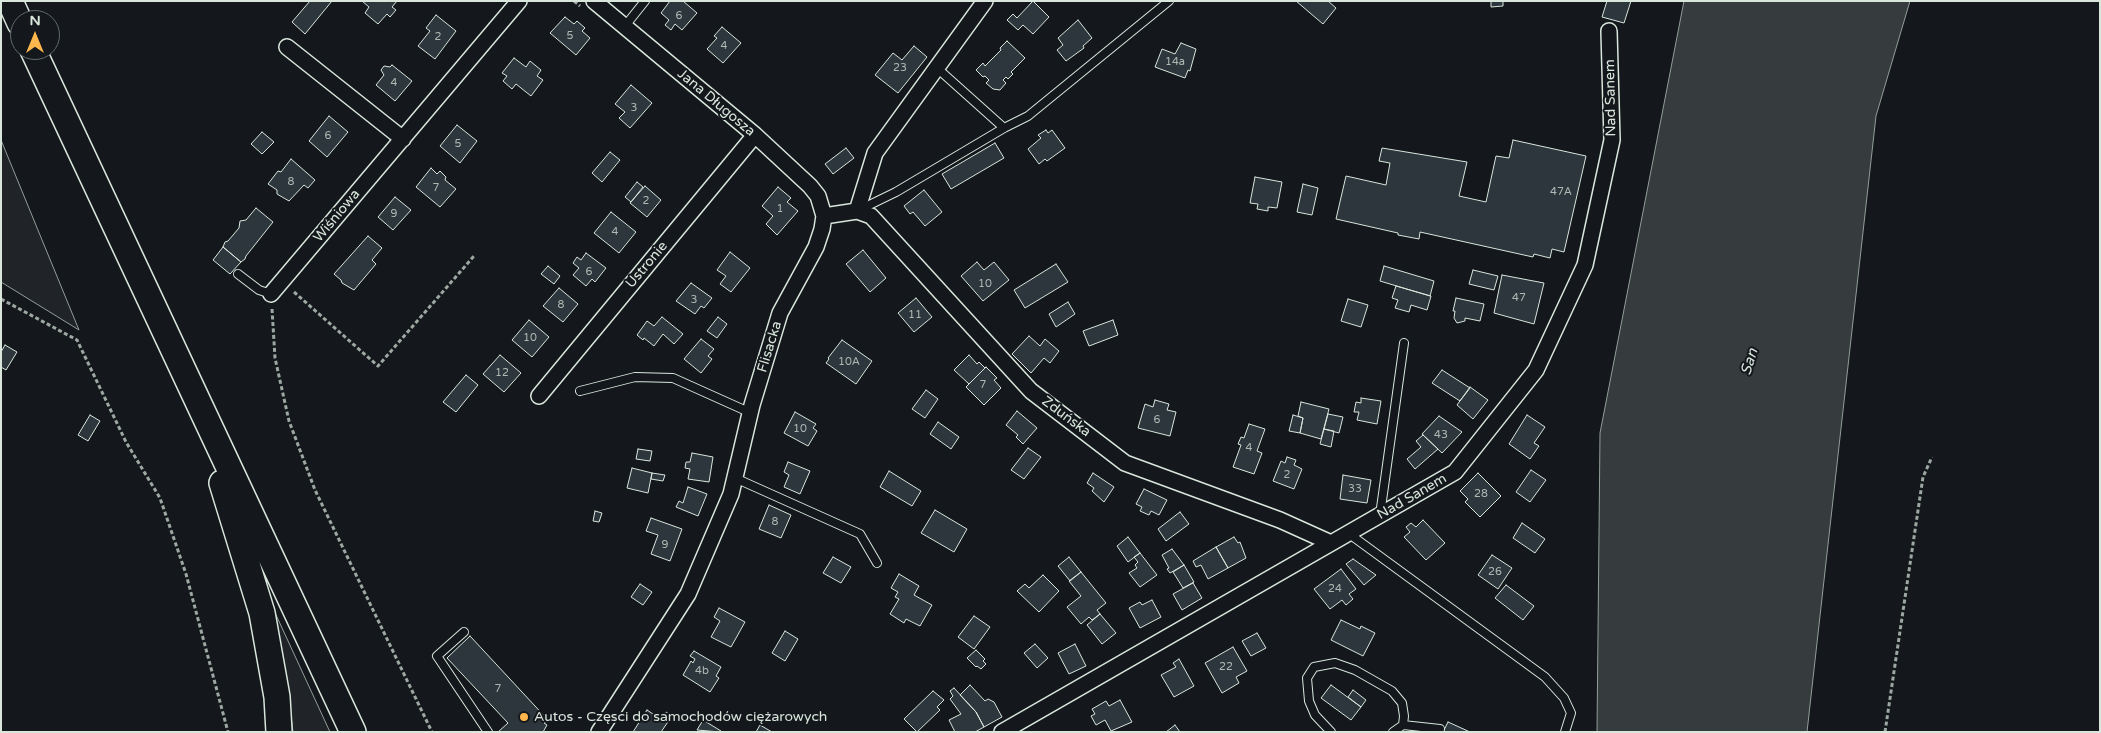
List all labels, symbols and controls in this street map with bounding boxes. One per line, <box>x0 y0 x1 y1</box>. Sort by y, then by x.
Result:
house number: 6 <box>676 9 682 23</box>
north arrow <box>10 10 60 60</box>
text: N <box>29 12 41 29</box>
house number: 5 <box>567 29 573 43</box>
house number: 2 <box>435 30 441 44</box>
house number: 4 <box>721 39 727 53</box>
house number: 14a <box>1165 55 1185 69</box>
street label: Nad Sanem <box>1602 59 1620 137</box>
house number: 23 <box>893 61 907 75</box>
street label: Jana Długosza <box>674 66 758 140</box>
house number: 4 <box>391 76 397 90</box>
house number: 3 <box>631 101 637 115</box>
house number: 6 <box>325 129 331 143</box>
house number: 5 <box>455 137 461 151</box>
house number: 8 <box>288 175 294 189</box>
house number: 7 <box>433 181 439 195</box>
house number: 47A <box>1550 185 1572 199</box>
street label: Wiśniowa <box>310 186 364 246</box>
house number: 2 <box>643 194 649 208</box>
house number: 1 <box>777 202 783 216</box>
house number: 9 <box>391 207 397 221</box>
house number: 4 <box>612 225 618 239</box>
street label: Ustronie <box>623 238 671 292</box>
house number: 6 <box>586 265 592 279</box>
house number: 10 <box>978 277 992 291</box>
house number: 47 <box>1512 291 1526 305</box>
house number: 3 <box>691 293 697 307</box>
house number: 8 <box>558 298 564 312</box>
house number: 11 <box>908 308 922 322</box>
street label: Flisacka <box>754 319 786 375</box>
house number: 10 <box>523 331 537 345</box>
water label: San <box>1737 347 1763 377</box>
house number: 10A <box>838 355 860 369</box>
house number: 12 <box>495 366 509 380</box>
house number: 7 <box>980 378 986 392</box>
street label: Zduńska <box>1038 393 1094 441</box>
house number: 6 <box>1154 413 1160 427</box>
house number: 10 <box>793 422 807 436</box>
house number: 43 <box>1434 428 1448 442</box>
house number: 4 <box>1246 441 1252 455</box>
house number: 2 <box>1284 468 1290 482</box>
street label: Nad Sanem <box>1374 470 1450 524</box>
house number: 33 <box>1348 482 1362 496</box>
house number: 28 <box>1474 487 1488 501</box>
house number: 8 <box>772 515 778 529</box>
house number: 9 <box>662 538 668 552</box>
house number: 26 <box>1488 565 1502 579</box>
house number: 24 <box>1328 582 1342 596</box>
house number: 22 <box>1219 660 1233 674</box>
house number: 4b <box>695 664 709 678</box>
house number: 7 <box>495 682 501 696</box>
place label: Autos - Częsci do samochodów ciężarowych <box>534 709 827 725</box>
marker: Autos - Częsci do samochodów ciężarowych <box>518 711 530 723</box>

